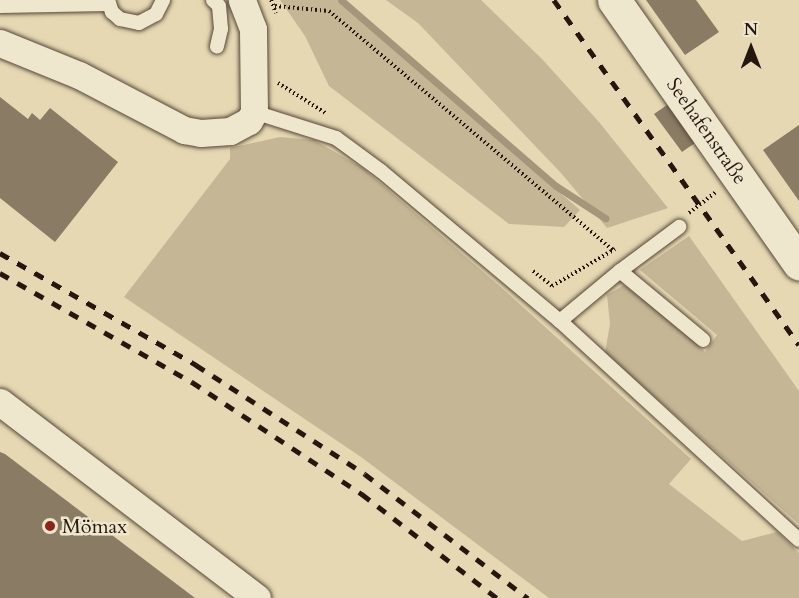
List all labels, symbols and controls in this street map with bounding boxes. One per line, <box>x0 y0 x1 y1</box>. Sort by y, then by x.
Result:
north arrow <box>721 18 781 78</box>
text: N <box>744 19 758 41</box>
street label: Seehafenstraße <box>662 73 752 189</box>
place label: Mömax <box>62 514 127 538</box>
marker: Mömax <box>43 519 57 533</box>

